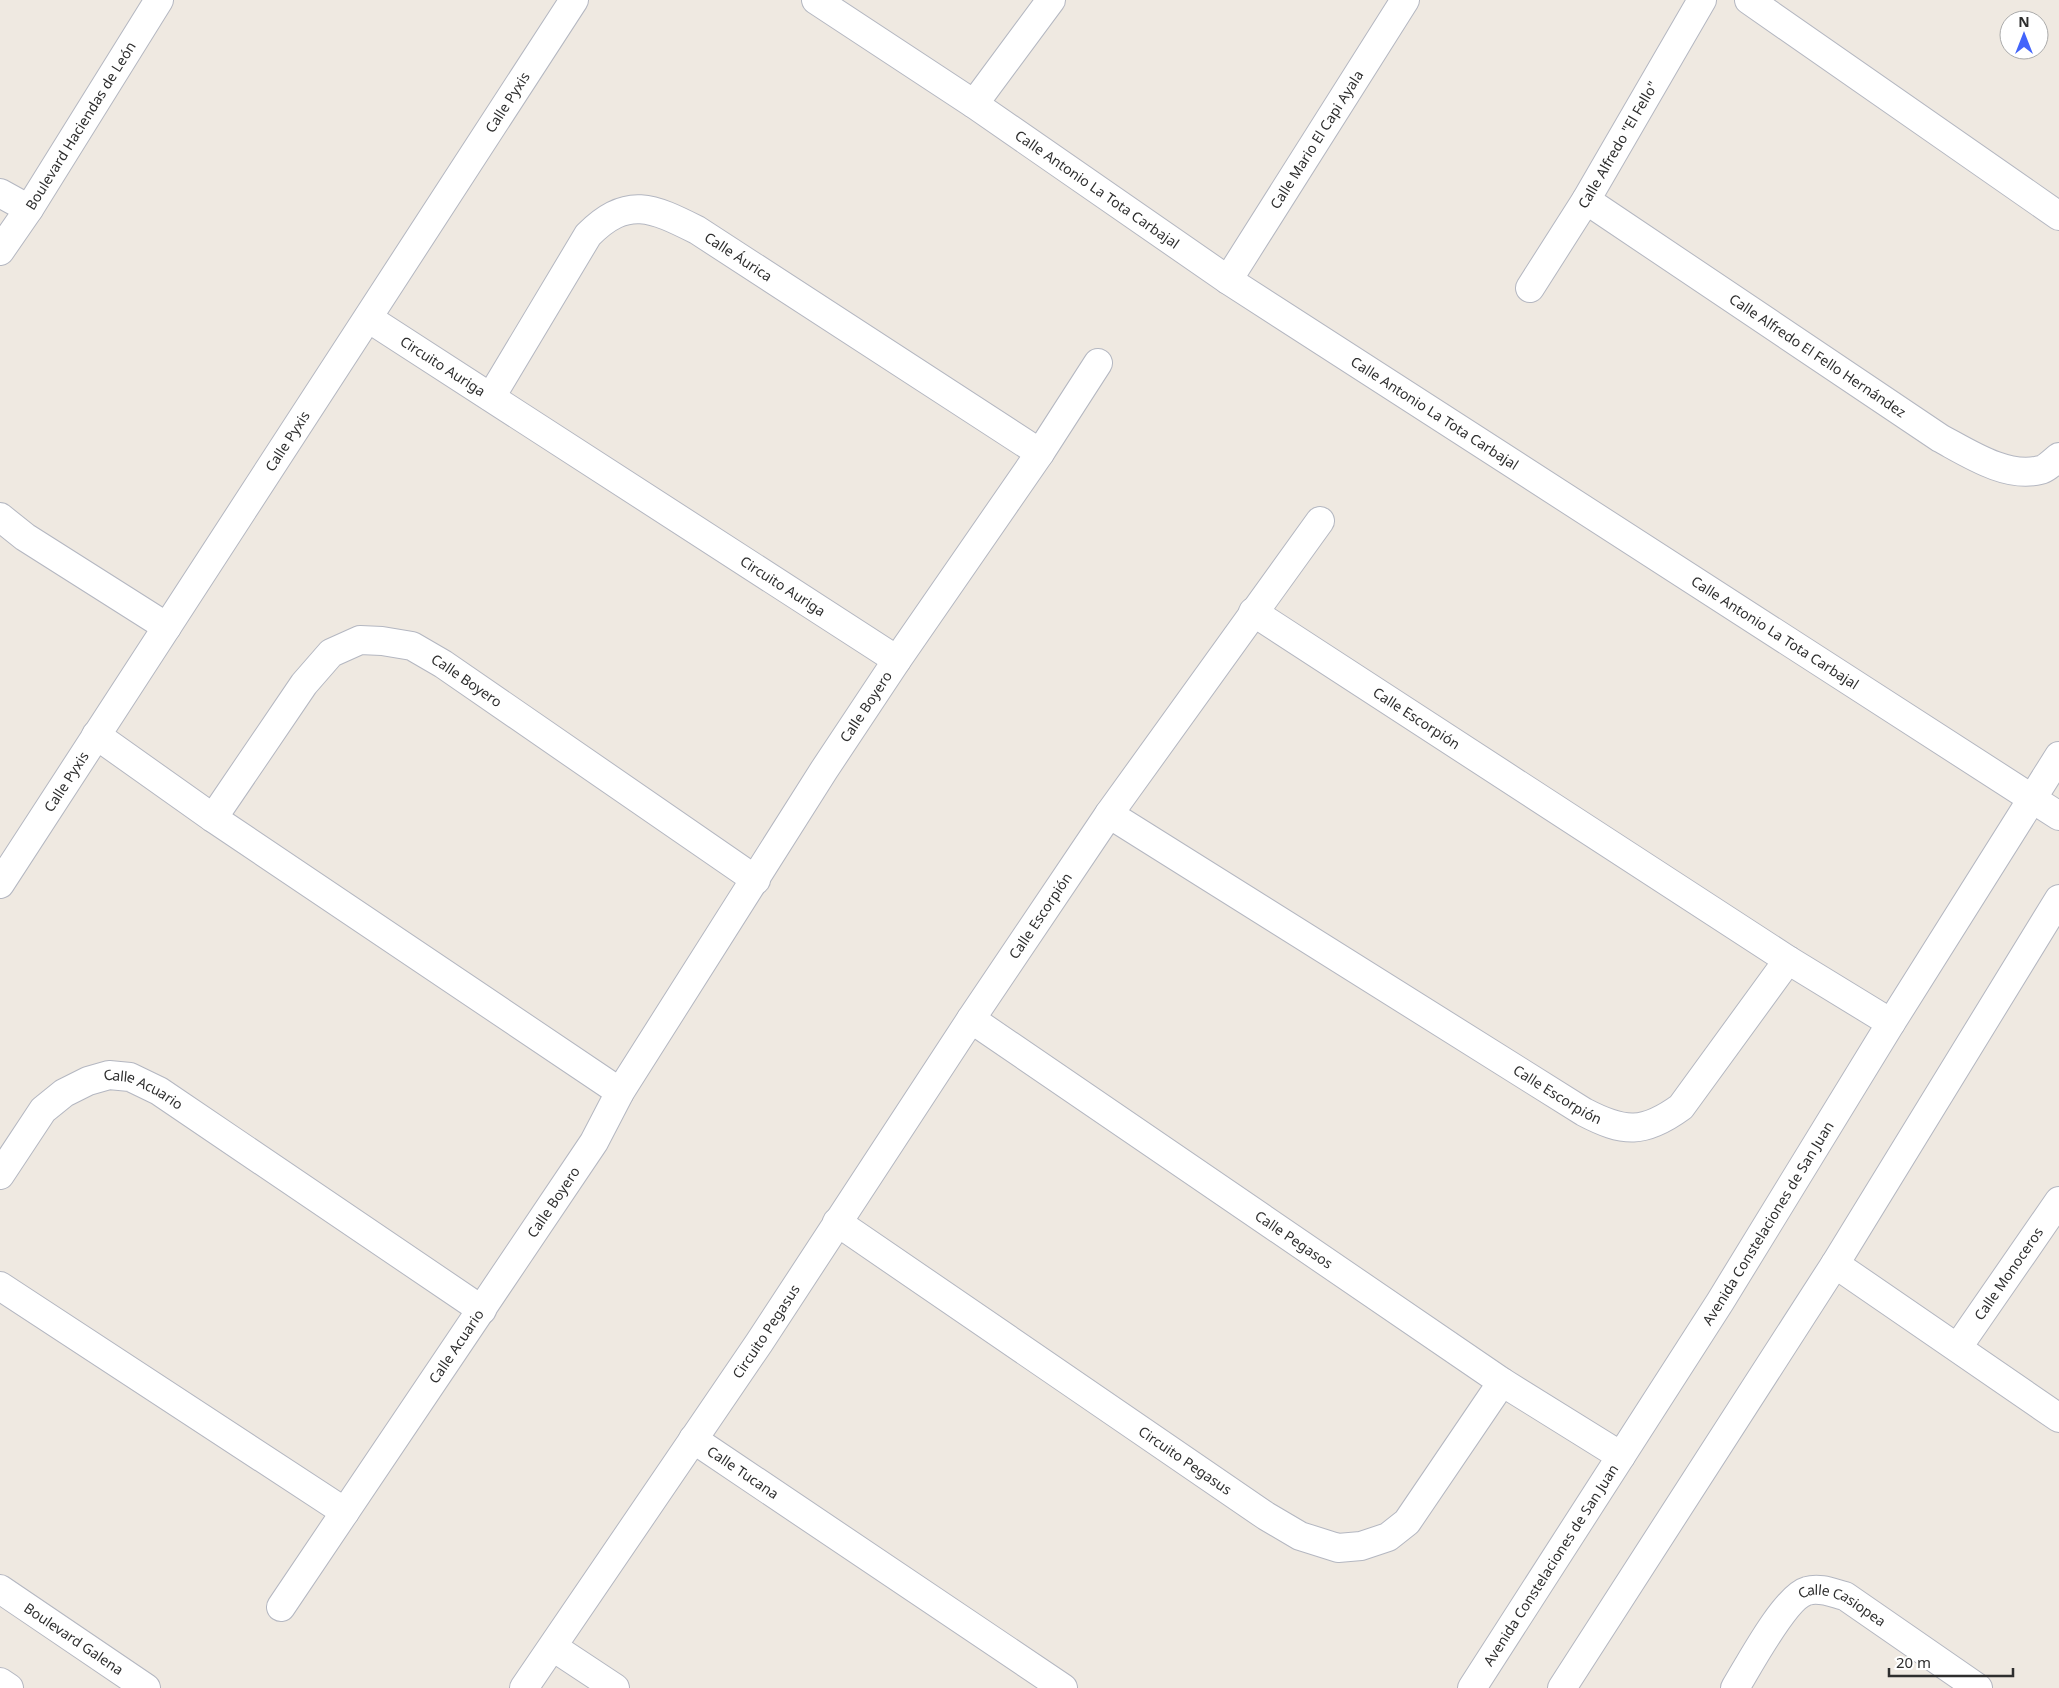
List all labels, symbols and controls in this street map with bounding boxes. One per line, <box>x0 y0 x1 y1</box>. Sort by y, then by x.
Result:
north arrow <box>1999 10 2049 60</box>
text: N <box>2018 12 2030 31</box>
street label: Boulevard Haciendas de León <box>21 38 140 213</box>
street label: Calle Mario El Capi Ayala <box>1265 66 1367 212</box>
street label: Calle Pyxis <box>480 68 534 136</box>
street label: Calle Alfredo "El Fello" <box>1573 77 1662 212</box>
street label: Calle Antonio La Tota Carbajal <box>1012 125 1183 253</box>
street label: Calle Áurica <box>701 227 776 285</box>
street label: Calle Alfredo El Fello Hernández <box>1726 289 1910 422</box>
street label: Circuito Auriga <box>397 331 489 400</box>
street label: Calle Antonio La Tota Carbajal <box>1347 352 1522 474</box>
street label: Calle Pyxis <box>260 407 314 475</box>
street label: Circuito Auriga <box>737 551 829 620</box>
street label: Calle Antonio La Tota Carbajal <box>1688 571 1863 693</box>
street label: Calle Boyero <box>428 649 506 711</box>
street label: Calle Boyero <box>835 667 896 746</box>
street label: Calle Escorpión <box>1369 683 1464 753</box>
street label: Calle Pyxis <box>39 747 93 815</box>
street label: Calle Escorpión <box>1004 869 1076 963</box>
street label: Calle Escorpión <box>1510 1060 1605 1128</box>
street label: Calle Acuario <box>101 1064 187 1114</box>
street label: Avenida Constelaciones de San Juan <box>1698 1117 1838 1329</box>
street label: Calle Boyero <box>522 1163 584 1241</box>
street label: Calle Pegasos <box>1251 1206 1337 1273</box>
street label: Calle Monoceros <box>1969 1223 2047 1324</box>
street label: Circuito Pegasus <box>728 1280 804 1382</box>
street label: Calle Acuario <box>424 1305 488 1387</box>
street label: Circuito Pegasus <box>1135 1421 1236 1499</box>
street label: Calle Tucana <box>704 1441 783 1503</box>
street label: Avenida Constelaciones de San Juan <box>1479 1460 1622 1669</box>
street label: Calle Casiopea <box>1794 1580 1890 1630</box>
street label: Boulevard Galena <box>20 1598 127 1679</box>
scale bar <box>1889 1646 2013 1678</box>
text: 20 m <box>1896 1652 1931 1672</box>

